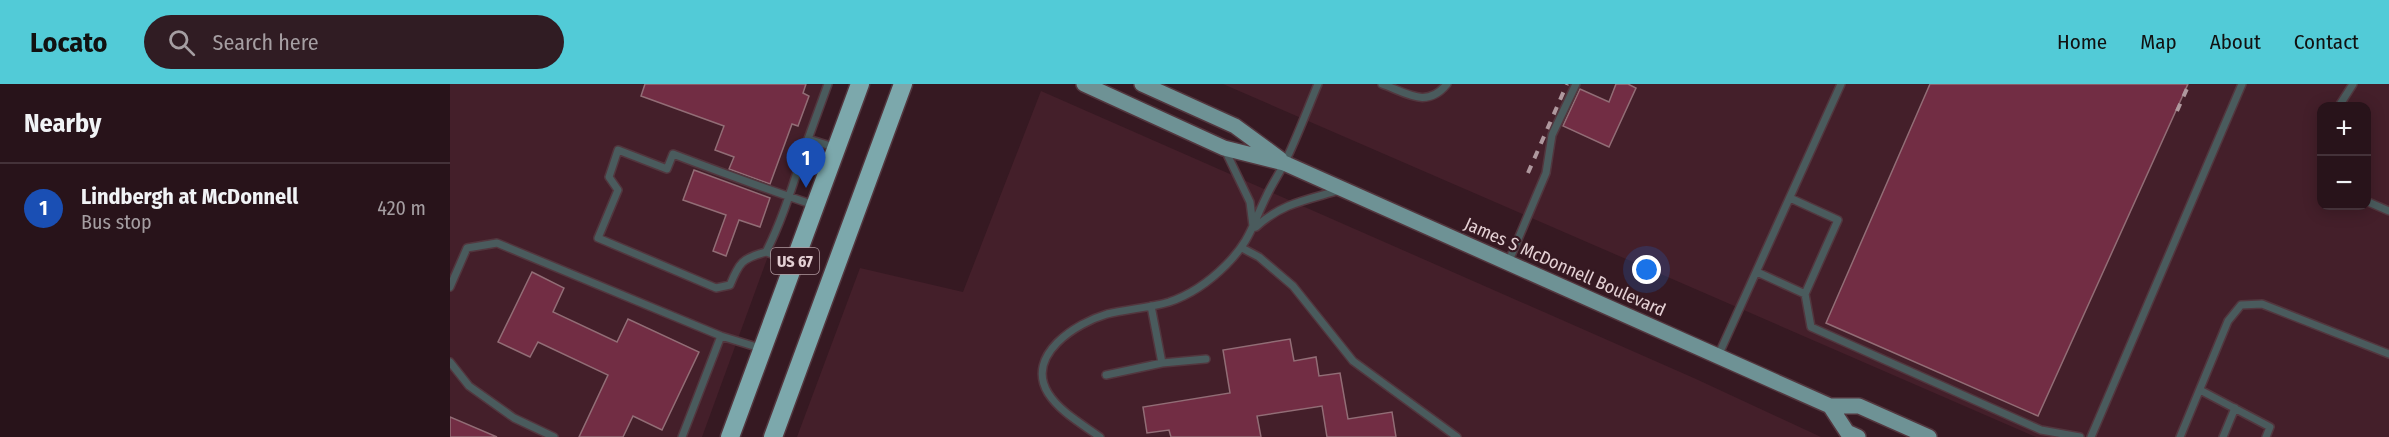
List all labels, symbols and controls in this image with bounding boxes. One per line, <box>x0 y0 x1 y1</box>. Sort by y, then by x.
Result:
search box <box>144 15 564 69</box>
text: Locato <box>30 26 108 59</box>
icon: search <box>165 26 198 59</box>
text: Search here <box>213 29 319 56</box>
text: Home <box>2057 29 2107 55</box>
text: Map <box>2140 29 2177 55</box>
text: About <box>2210 29 2261 55</box>
text: Contact <box>2294 29 2359 55</box>
map controls <box>2317 102 2371 210</box>
button: + <box>2317 102 2371 156</box>
text: Nearby <box>24 108 101 139</box>
pin: 1 <box>786 138 826 188</box>
button: − <box>2317 156 2371 210</box>
text: Lindbergh at McDonnell <box>81 183 298 210</box>
text: 1 <box>39 196 48 220</box>
text: 420 m <box>377 196 426 220</box>
text: Bus stop <box>81 210 152 234</box>
street label: James S McDonnell Boulevard <box>1461 213 1669 321</box>
road number: US 67 <box>771 248 819 274</box>
your location <box>1632 255 1661 284</box>

